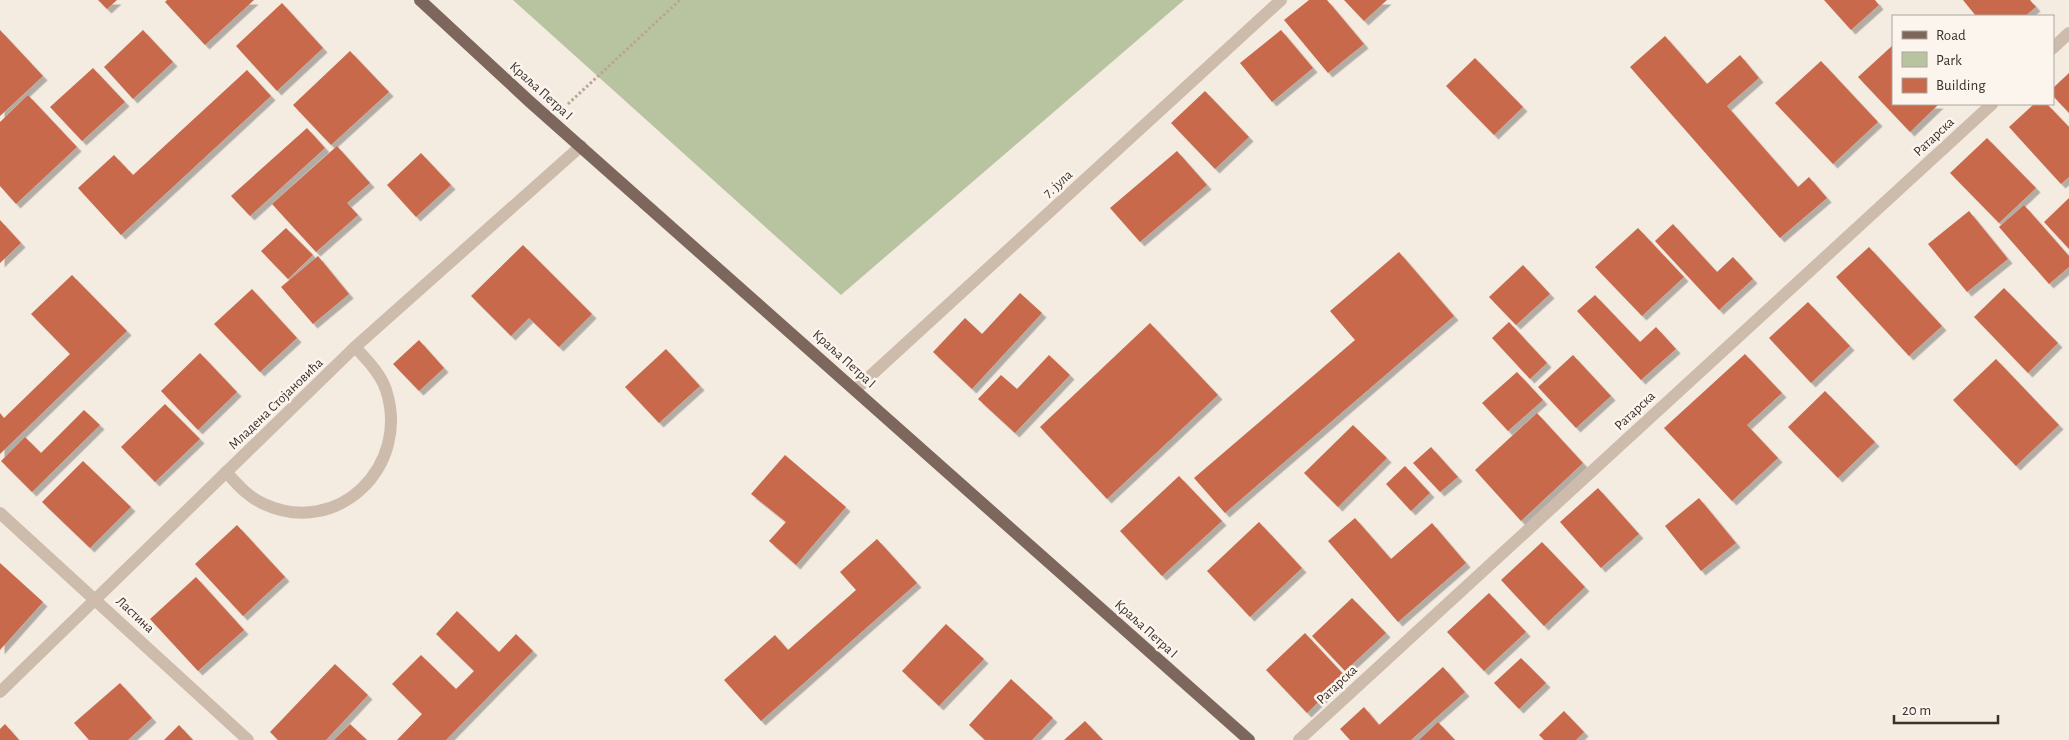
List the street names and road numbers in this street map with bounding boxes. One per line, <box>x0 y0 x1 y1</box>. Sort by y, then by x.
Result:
street label: Краља Петра I <box>507 59 575 123</box>
street label: Ратарска <box>1911 114 1957 159</box>
street label: 7. јула <box>1041 167 1076 201</box>
street label: Краља Петра I <box>810 327 878 391</box>
street label: Младена Стојановића <box>226 355 326 452</box>
street label: Ратарска <box>1612 388 1658 433</box>
street label: Ластина <box>113 594 157 636</box>
street label: Краља Петра I <box>1112 597 1180 661</box>
street label: Ратарска <box>1314 662 1360 707</box>

